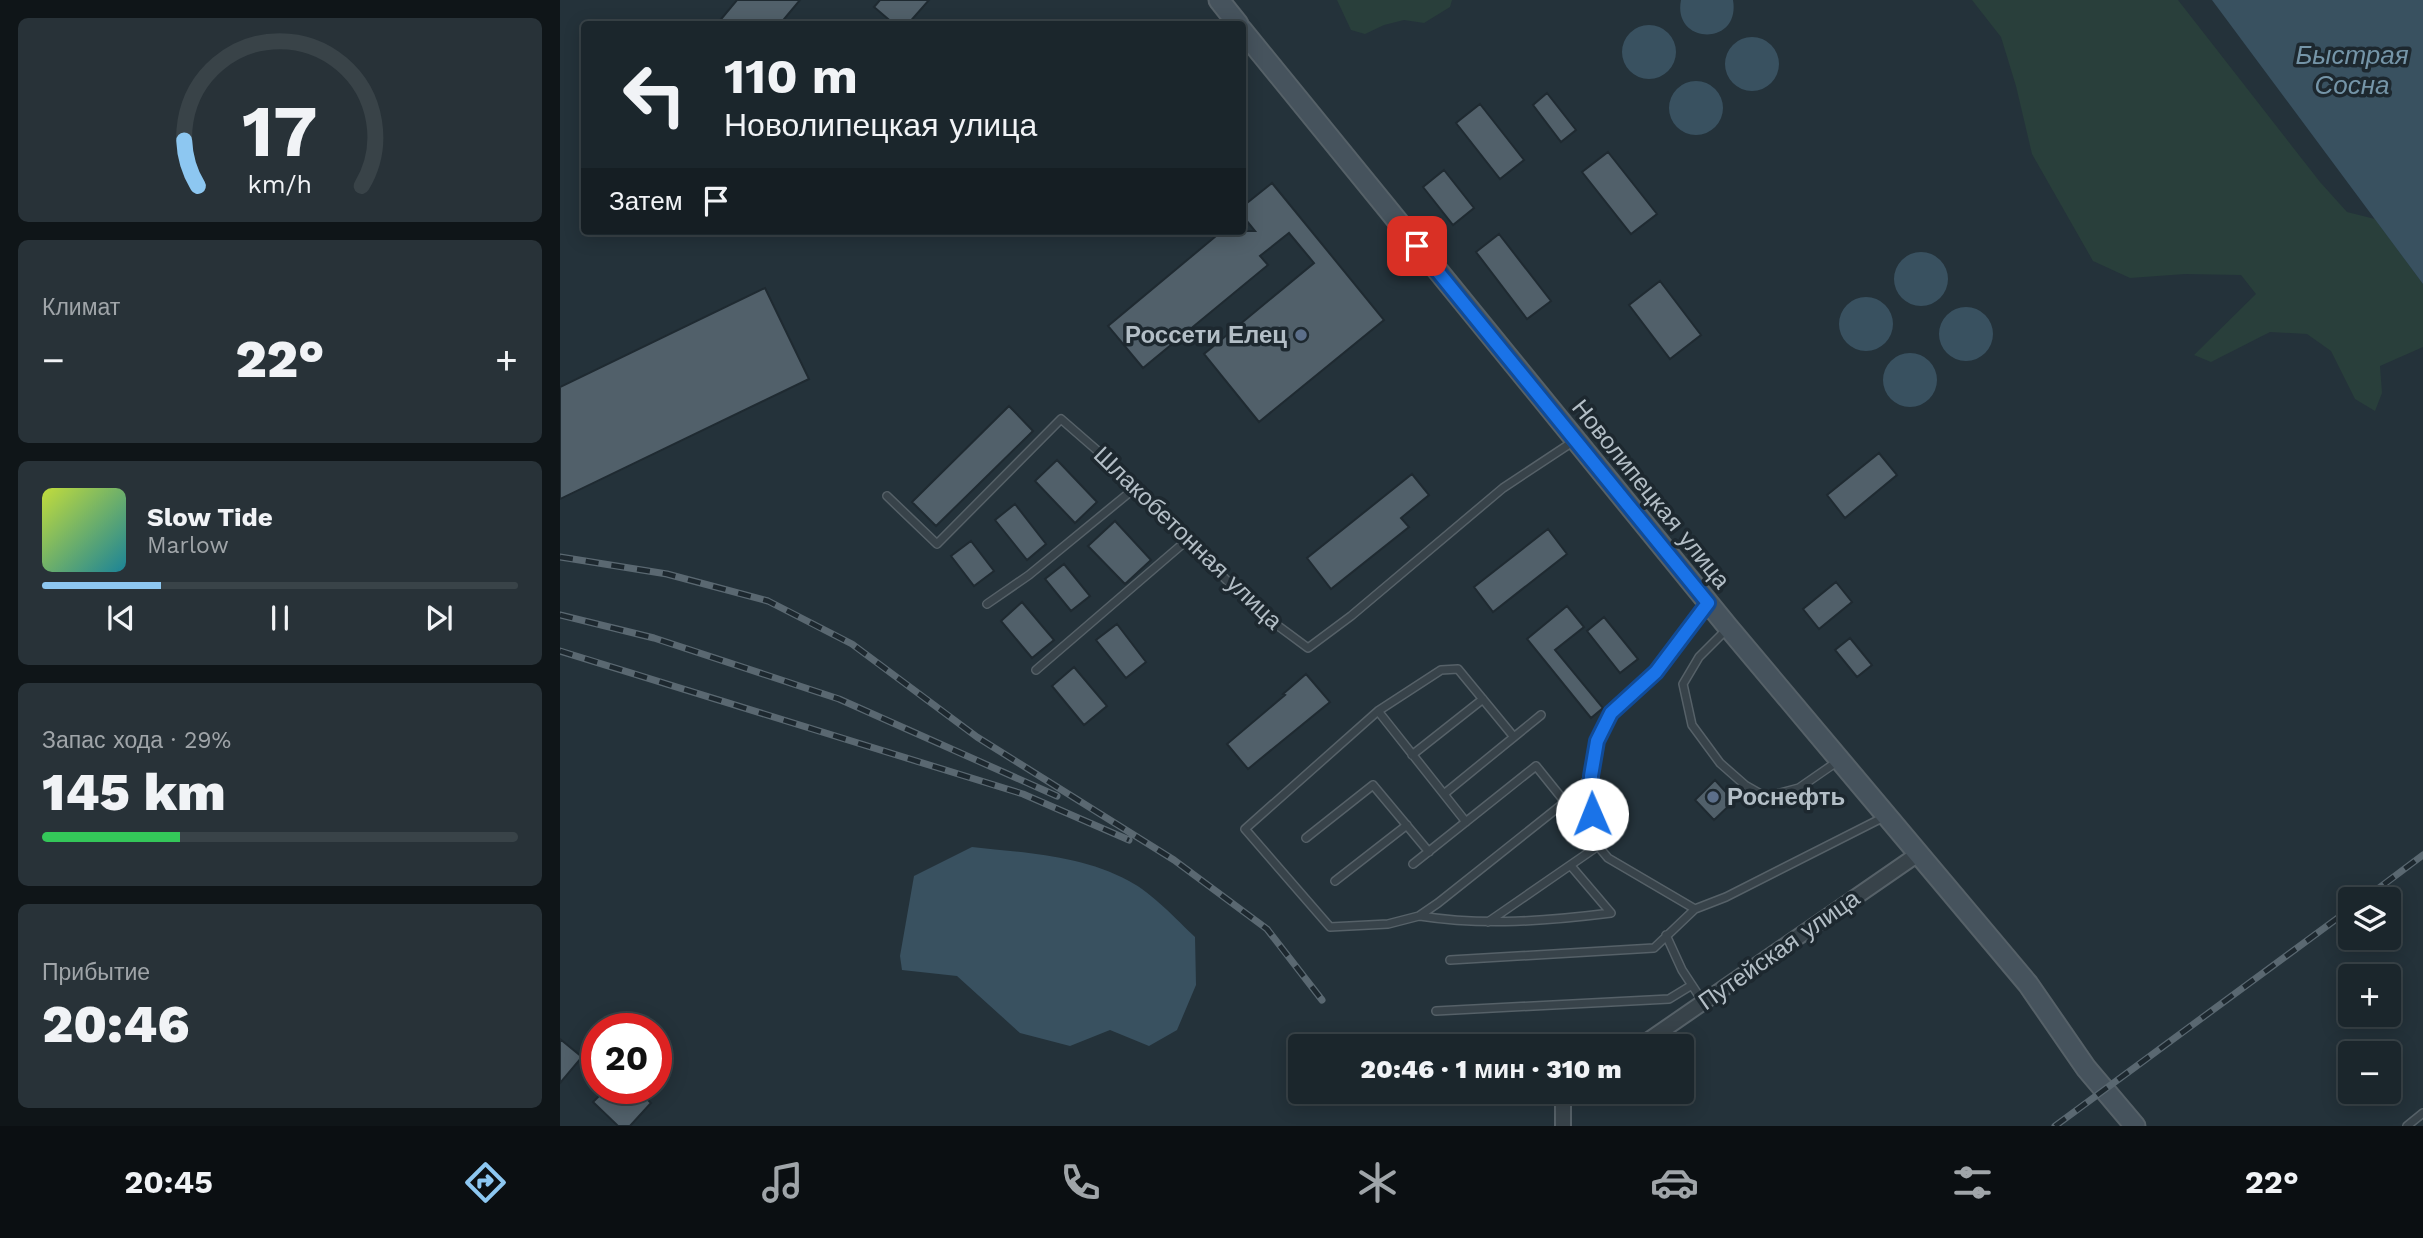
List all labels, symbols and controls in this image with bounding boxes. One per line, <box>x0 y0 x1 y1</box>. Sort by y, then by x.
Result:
water label: Быстрая Сосна <box>2295 40 2409 100</box>
text: 110 m <box>724 47 858 105</box>
icon: left <box>609 49 700 140</box>
text: 17 <box>242 88 318 174</box>
text: Новолипецкая улица <box>724 106 1037 144</box>
text: km/h <box>248 170 312 199</box>
icon: arrive <box>697 182 735 220</box>
text: Затем <box>609 186 683 216</box>
pin <box>1387 216 1447 276</box>
icon: arrive <box>1398 227 1436 265</box>
text: Климат <box>42 294 120 321</box>
place label: Россети Елец <box>1125 321 1287 349</box>
marker: Россети Елец <box>1293 327 1309 343</box>
text: 22° <box>236 329 324 390</box>
text: − <box>42 338 65 382</box>
text: + <box>495 338 518 382</box>
street label: Новолипецкая улица <box>1566 394 1736 595</box>
street label: Шлакобетонная улица <box>1088 441 1288 636</box>
text: Slow Tide <box>147 502 273 532</box>
text: Marlow <box>147 532 229 559</box>
icon: previous <box>102 599 140 637</box>
icon: pause <box>261 599 299 637</box>
icon: next <box>420 599 458 637</box>
text: Запас хода · 29% <box>42 727 231 754</box>
text: 145 km <box>42 762 226 823</box>
position arrow <box>1555 777 1629 851</box>
place label: Роснефть <box>1727 783 1845 811</box>
marker: Роснефть <box>1705 789 1721 805</box>
street label: Путейская улица <box>1693 884 1865 1016</box>
map controls <box>2338 887 2401 1104</box>
button: layers <box>2338 887 2401 950</box>
text: Прибытие <box>42 959 150 986</box>
button: + <box>2338 964 2401 1027</box>
text: 20:46 <box>42 994 189 1055</box>
speed limit sign: 20 <box>581 1013 672 1104</box>
button: − <box>2338 1041 2401 1104</box>
text: 20:46 · 1 мин · 310 m <box>1360 1054 1622 1084</box>
icon: directions <box>461 1158 510 1207</box>
icon: music <box>758 1158 807 1207</box>
icon: phone <box>1056 1158 1105 1207</box>
icon: climate <box>1353 1158 1402 1207</box>
icon: car <box>1650 1158 1699 1207</box>
icon: filters <box>1948 1158 1997 1207</box>
text: 20:45 <box>124 1163 213 1201</box>
text: 22° <box>2245 1163 2299 1201</box>

